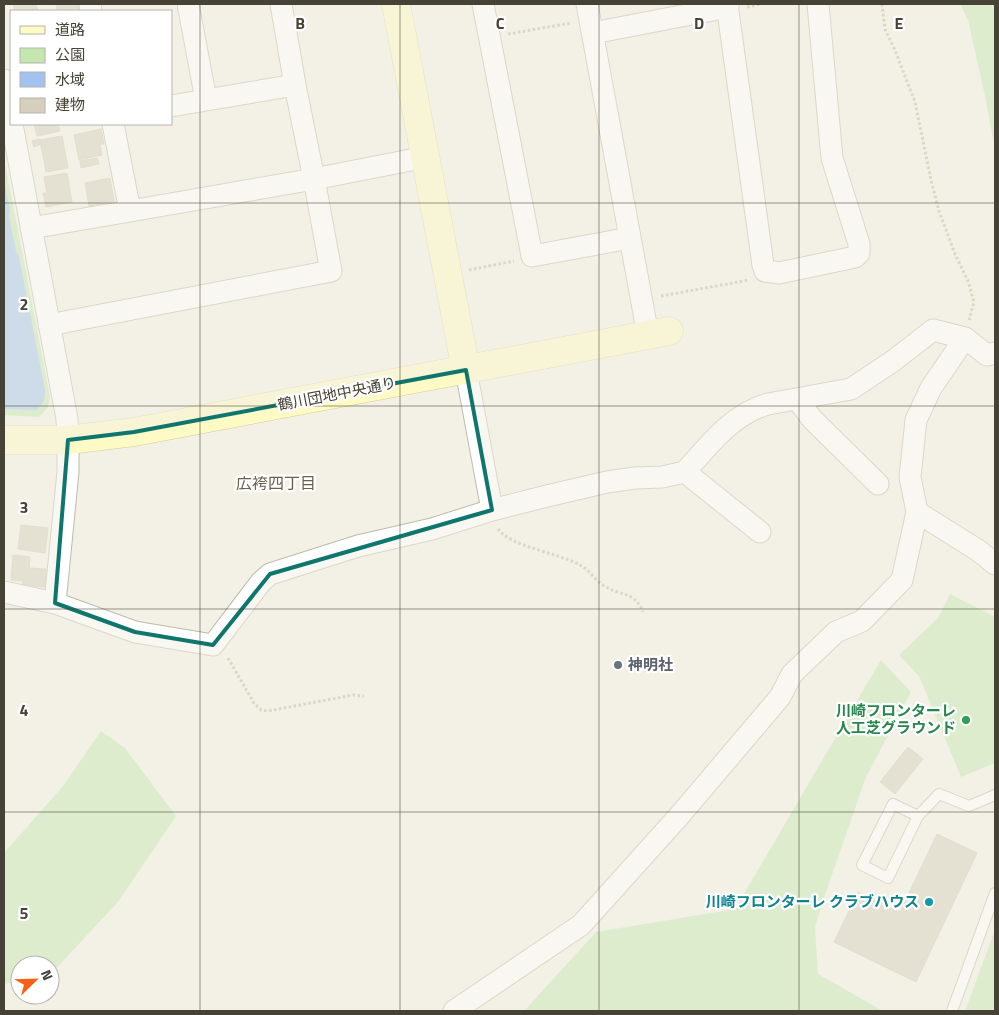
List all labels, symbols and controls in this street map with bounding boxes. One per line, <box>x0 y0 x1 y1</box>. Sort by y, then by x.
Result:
legend <box>10 10 172 125</box>
text: B <box>295 11 305 35</box>
text: C <box>496 11 505 35</box>
text: D <box>694 11 704 35</box>
text: E <box>895 11 904 35</box>
text: 道路 <box>55 18 85 41</box>
text: 公園 <box>55 43 85 66</box>
text: 水域 <box>55 68 85 91</box>
text: 建物 <box>55 93 85 116</box>
text: 2 <box>20 292 28 316</box>
street label: 鶴川団地中央通り <box>276 371 398 416</box>
district label: 広袴四丁目 <box>236 471 316 495</box>
text: 3 <box>20 495 28 519</box>
place label: 神明社 <box>627 653 673 676</box>
marker: 神明社 <box>612 659 624 671</box>
text: 4 <box>20 698 29 722</box>
place label: 川崎フロンターレ 人工芝グラウンド <box>836 699 956 739</box>
marker: 川崎フロンターレ 人工芝グラウンド <box>960 714 972 726</box>
place label: 川崎フロンターレ クラブハウス <box>706 890 919 913</box>
marker: 川崎フロンターレ クラブハウス <box>923 896 935 908</box>
text: 5 <box>20 901 29 925</box>
north arrow <box>10 955 60 1005</box>
text: N <box>36 966 59 983</box>

